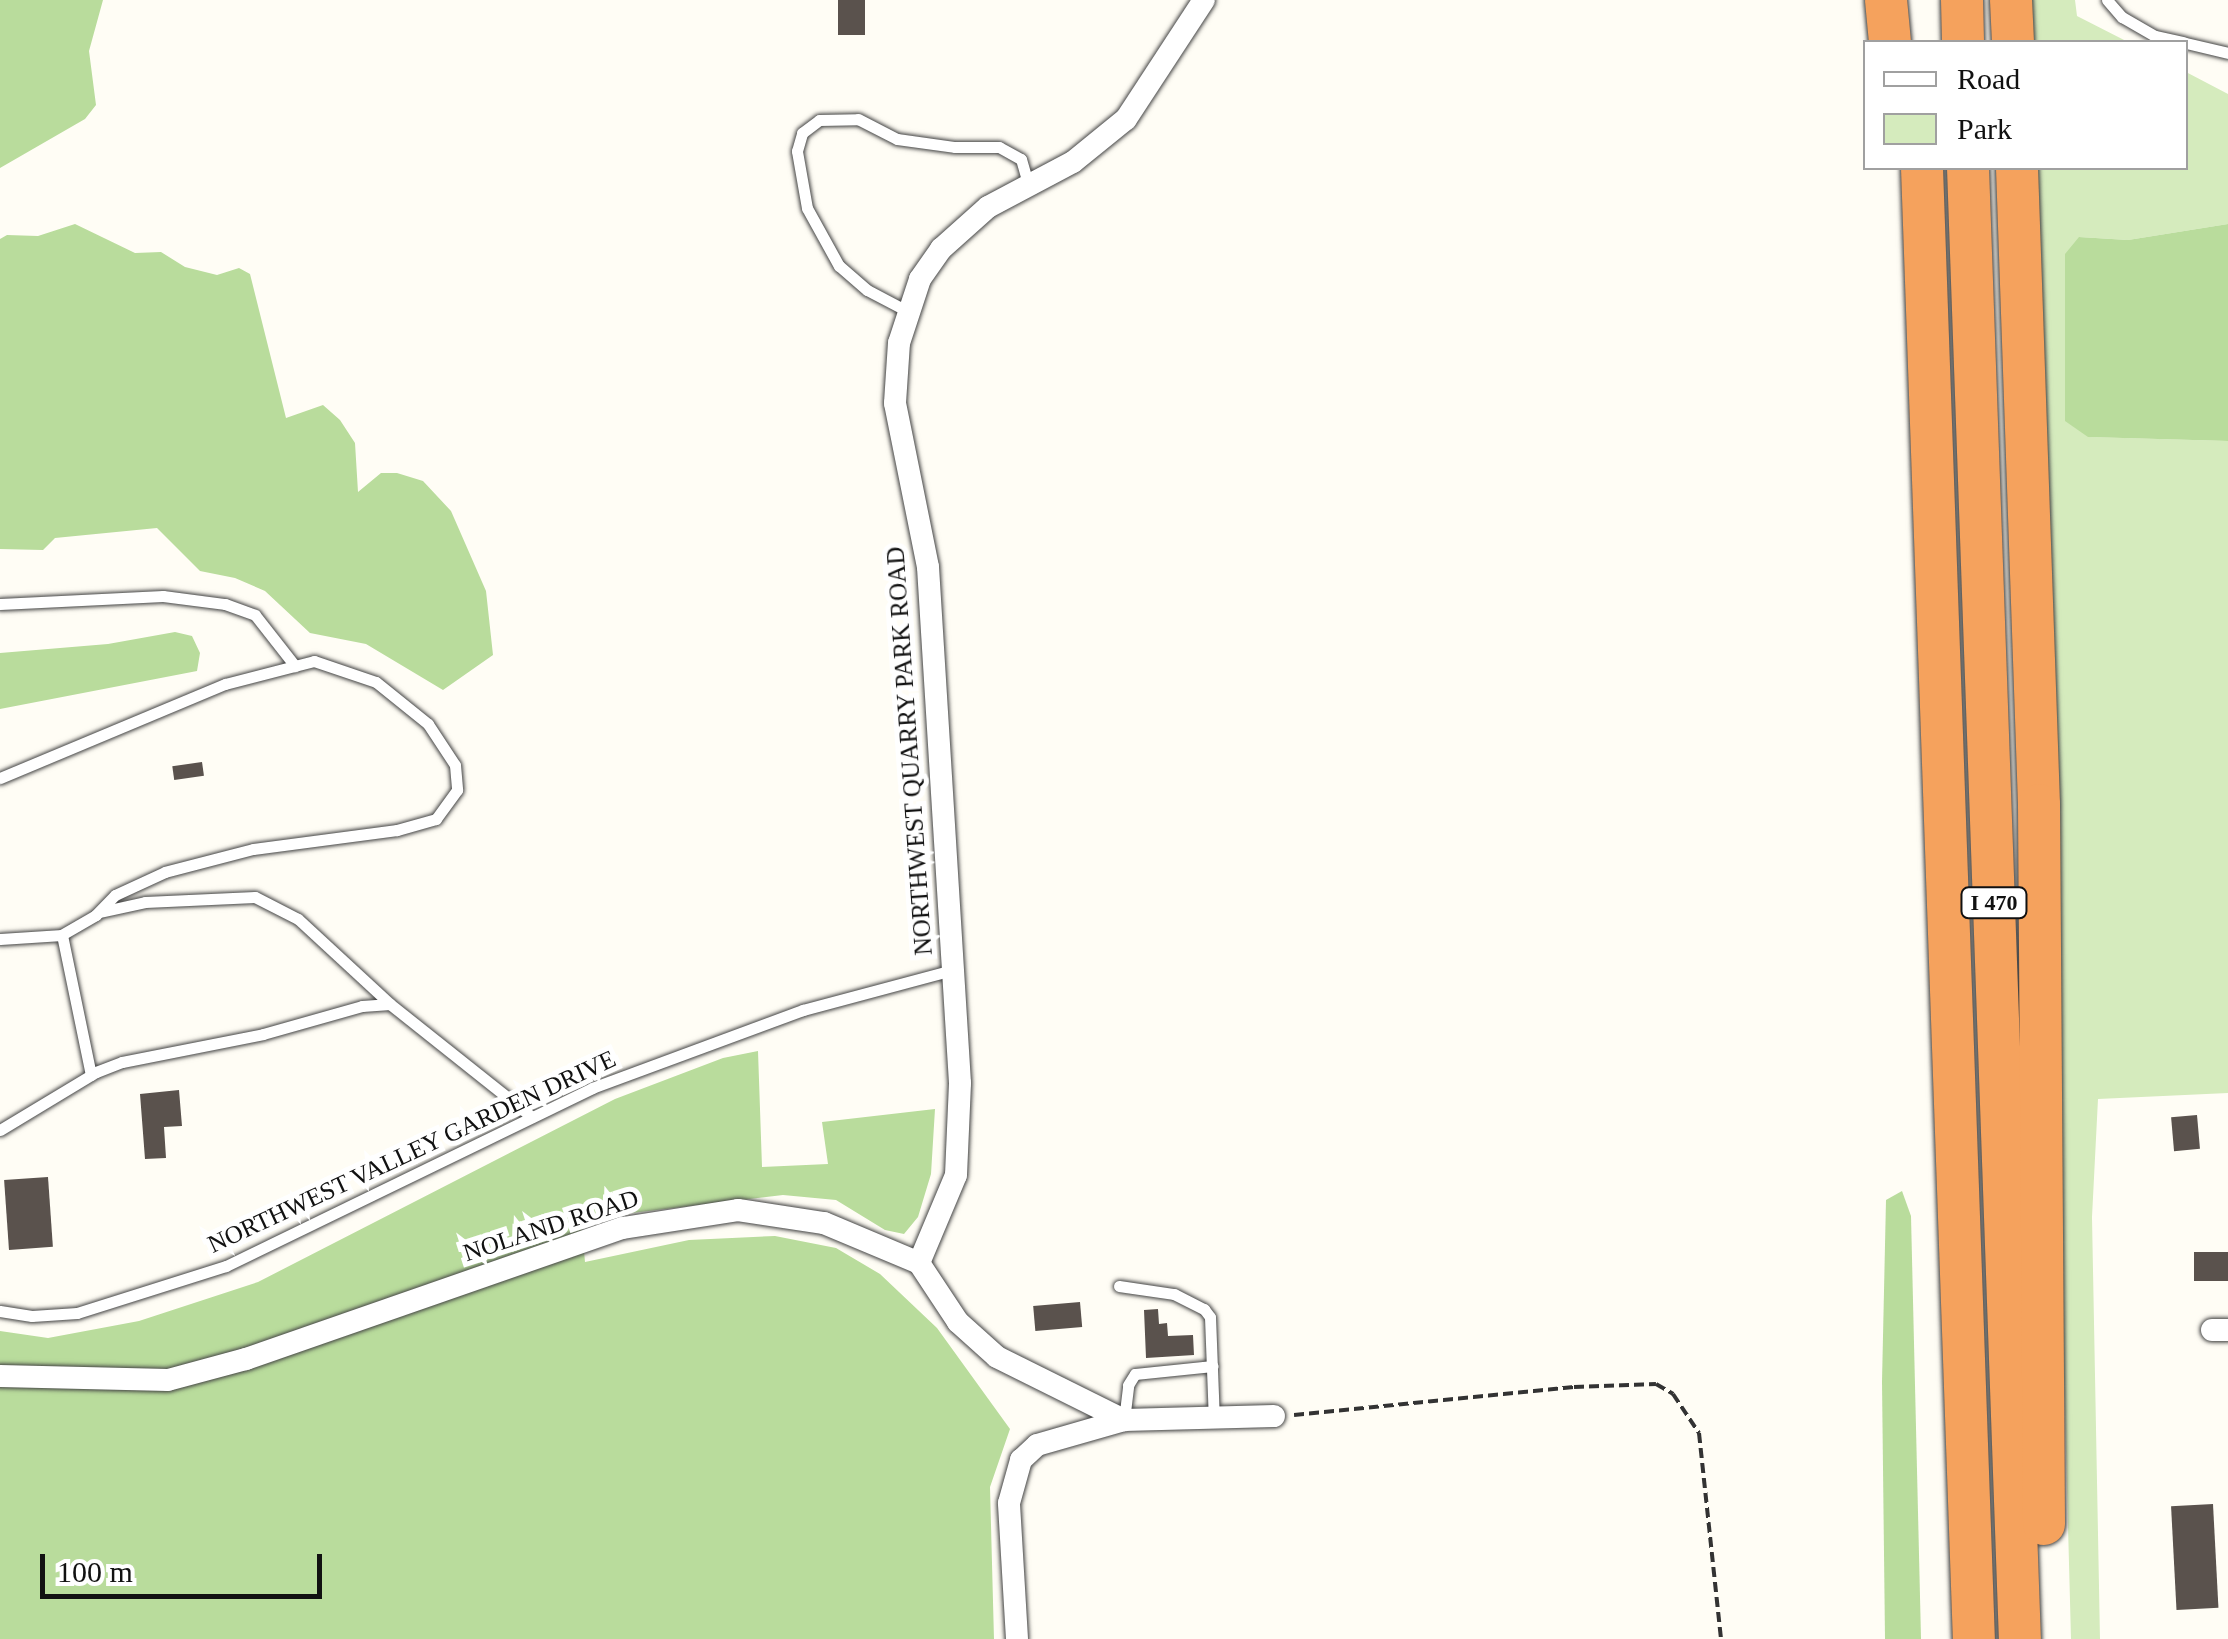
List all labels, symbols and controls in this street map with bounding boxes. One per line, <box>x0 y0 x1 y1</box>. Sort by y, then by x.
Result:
legend <box>1863 40 2188 170</box>
text: Road <box>1957 62 2020 95</box>
text: Park <box>1957 112 2012 145</box>
street label: NORTHWEST QUARRY PARK ROAD <box>881 545 939 957</box>
road number: I 470 <box>1959 886 2029 920</box>
street label: NORTHWEST VALLEY GARDEN DRIVE <box>202 1044 622 1260</box>
street label: NOLAND ROAD <box>460 1184 642 1268</box>
scale bar <box>45 1534 328 1596</box>
text: 100 m <box>57 1555 133 1588</box>

